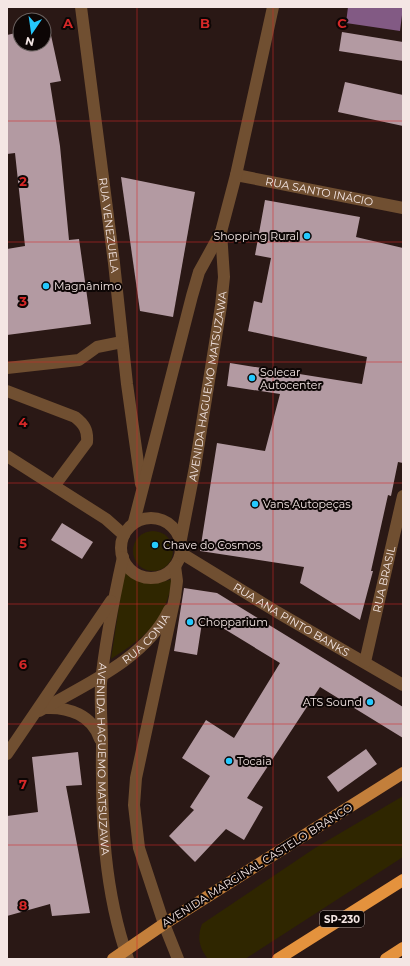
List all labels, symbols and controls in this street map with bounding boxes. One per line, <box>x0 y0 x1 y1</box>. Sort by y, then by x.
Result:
north arrow <box>12 12 52 52</box>
text: A <box>62 15 74 31</box>
text: B <box>200 15 210 31</box>
text: C <box>337 15 347 31</box>
text: N <box>24 34 36 50</box>
text: 2 <box>19 173 27 189</box>
street label: RUA SANTO INÁCIO <box>264 174 375 209</box>
street label: RUA VENEZUELA <box>96 177 122 274</box>
place label: Shopping Rural <box>213 229 299 243</box>
marker: Shopping Rural <box>302 231 312 241</box>
place label: Magnânimo <box>54 279 122 293</box>
marker: Magnânimo <box>41 281 51 291</box>
street label: AVENIDA HAGUEMO MATSUZAWA <box>185 290 229 483</box>
text: 3 <box>18 293 27 309</box>
place label: Solecar Autocenter <box>260 365 322 392</box>
marker: Solecar Autocenter <box>247 373 257 383</box>
text: 4 <box>19 414 28 430</box>
place label: Vans Autopeças <box>263 497 351 511</box>
marker: Vans Autopeças <box>250 499 260 509</box>
text: 5 <box>19 535 27 551</box>
place label: Chave do Cosmos <box>163 538 262 552</box>
marker: Chave do Cosmos <box>150 540 160 550</box>
street label: RUA BRASIL <box>370 544 398 614</box>
street label: RUA ANA PINTO BANKS <box>231 580 352 660</box>
street label: RUA CONIA <box>119 611 173 667</box>
place label: Chopparium <box>198 615 268 629</box>
marker: Chopparium <box>185 617 195 627</box>
text: 6 <box>19 656 28 672</box>
street label: AVENIDA HAGUEMO MATSUZAWA <box>94 662 113 856</box>
place label: ATS Sound <box>303 695 362 709</box>
marker: ATS Sound <box>365 697 375 707</box>
place label: Tocaia <box>237 754 272 768</box>
marker: Tocaia <box>224 756 234 766</box>
text: 7 <box>19 776 27 792</box>
street label: AVENIDA MARGINAL CASTELO BRANCO <box>159 800 355 930</box>
text: 8 <box>19 897 28 913</box>
road number: SP-230 <box>320 911 364 927</box>

